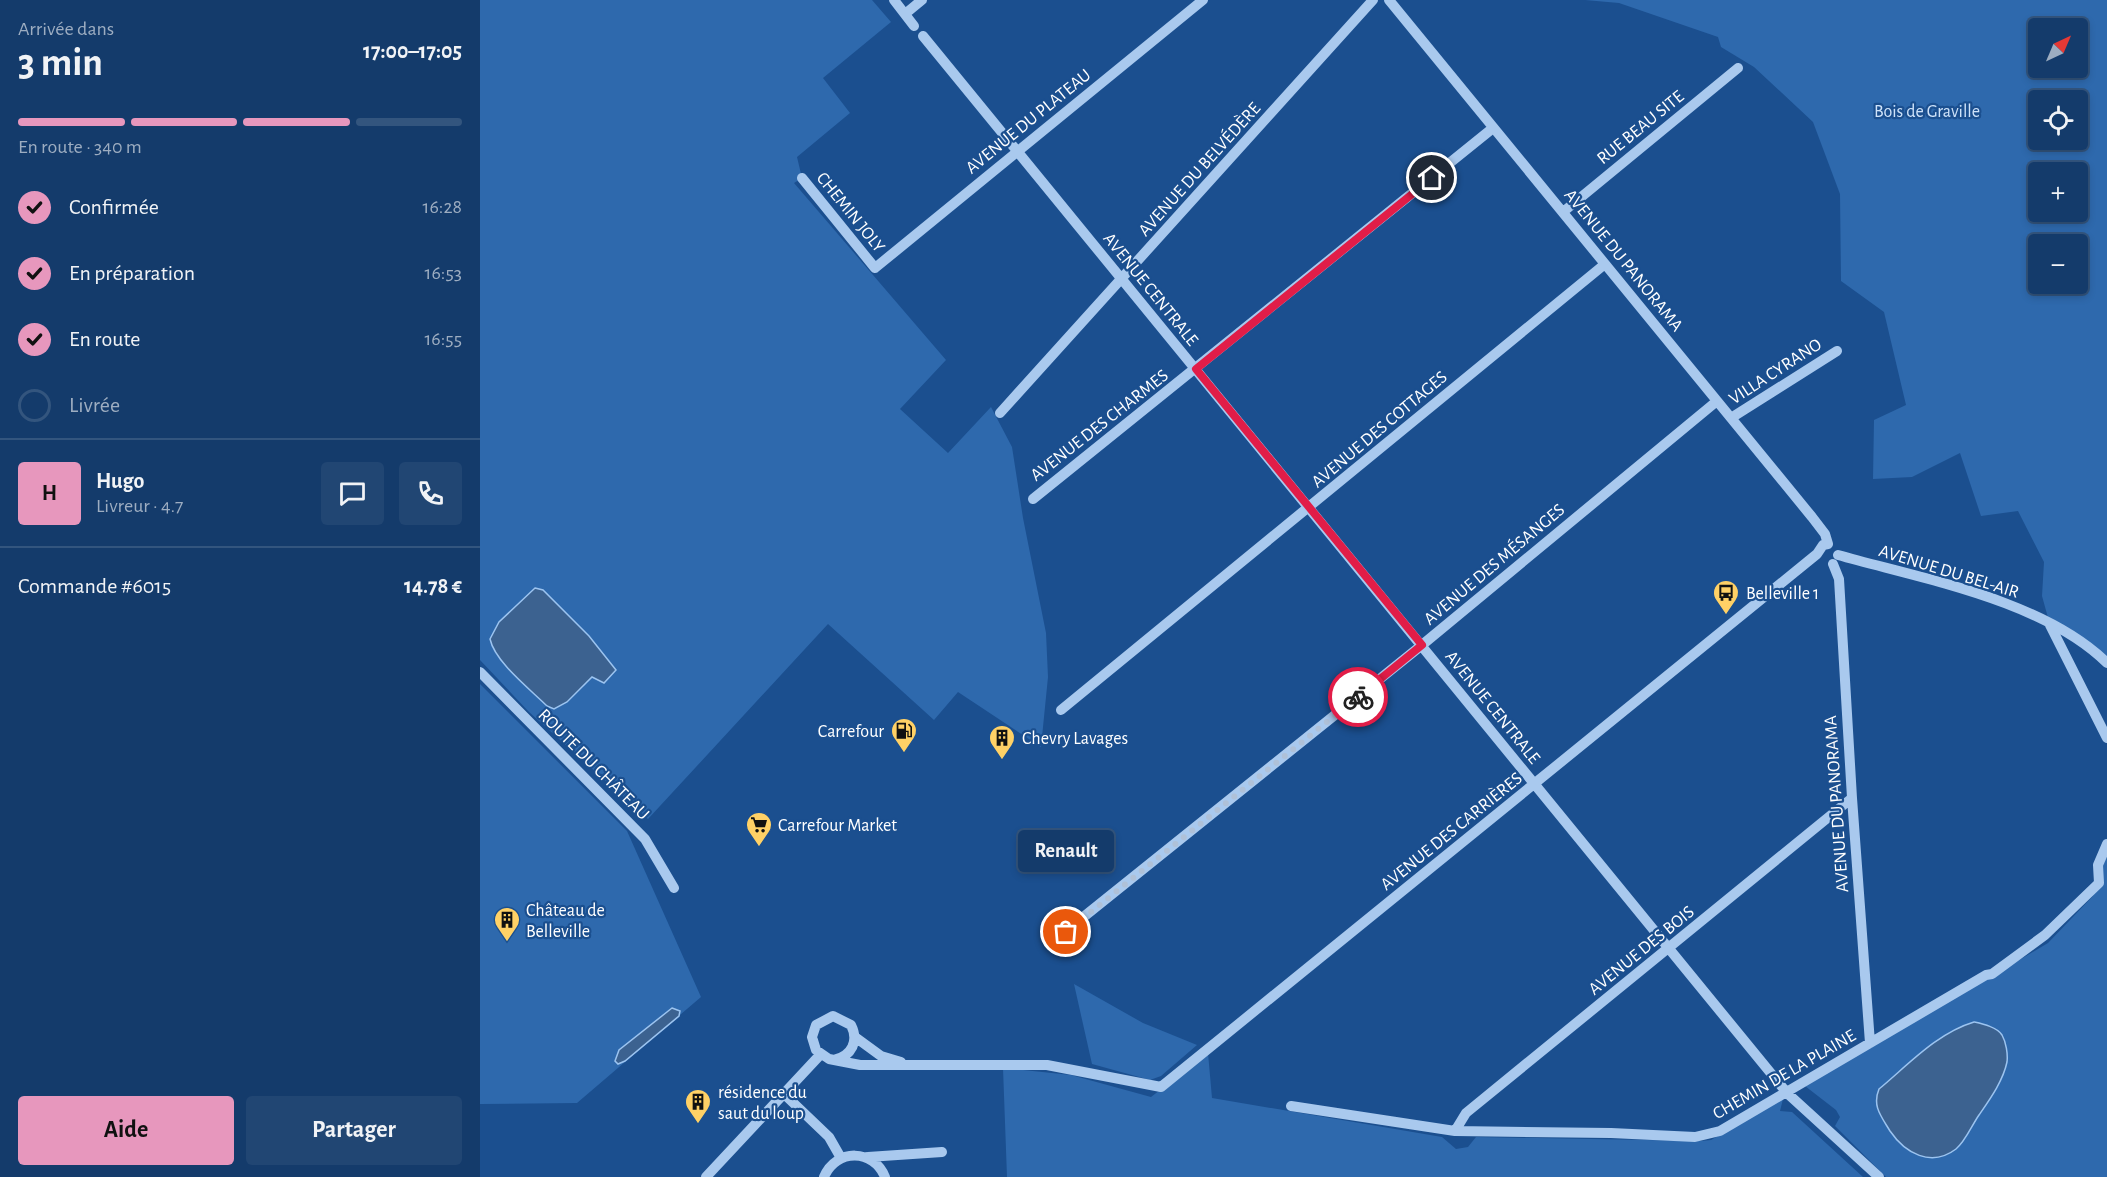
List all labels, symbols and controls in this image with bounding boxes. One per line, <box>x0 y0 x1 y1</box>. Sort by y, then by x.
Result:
north arrow <box>2028 18 2088 78</box>
map controls <box>2028 18 2088 294</box>
text: Arrivée dans <box>18 19 114 39</box>
text: 17:00–17:05 <box>363 40 462 62</box>
text: 3 min <box>18 44 103 83</box>
street label: AVENUE DU PLATEAU <box>963 66 1095 178</box>
street label: RUE BEAU SITE <box>1594 87 1688 168</box>
button: locate <box>2028 90 2088 150</box>
street label: AVENUE DU BELVÉDÈRE <box>1133 97 1264 240</box>
park label: Bois de Graville <box>1874 103 1980 121</box>
text: En route · 340 m <box>18 137 142 157</box>
pin <box>1406 152 1457 203</box>
icon: home <box>1415 161 1448 194</box>
button: + <box>2028 162 2088 222</box>
street label: CHEMIN JOLY <box>813 169 888 257</box>
street label: AVENUE DU PANORAMA <box>1560 186 1686 336</box>
icon: check <box>18 191 51 224</box>
text: Confirmée <box>69 196 159 218</box>
text: 16:28 <box>423 197 462 217</box>
street label: AVENUE CENTRALE <box>1099 230 1201 350</box>
button: − <box>2028 234 2088 294</box>
icon: check <box>18 257 51 290</box>
text: En préparation <box>69 262 195 284</box>
text: 16:53 <box>425 263 462 283</box>
icon: check <box>18 323 51 356</box>
text: En route <box>69 328 140 350</box>
text: 16:55 <box>424 329 462 349</box>
street label: VILLA CYRANO <box>1726 335 1825 408</box>
street label: AVENUE DES CHARMES <box>1027 367 1172 485</box>
street label: AVENUE DES COTTAGES <box>1308 368 1451 492</box>
text: Livrée <box>69 394 120 416</box>
button: chat <box>321 462 384 525</box>
button: phone <box>399 462 462 525</box>
text: Hugo <box>96 470 144 492</box>
text: H <box>42 482 57 504</box>
text: Livreur · 4.7 <box>96 496 183 516</box>
street label: AVENUE DES MÉSANGES <box>1419 499 1568 629</box>
street label: AVENUE DU BEL-AIR <box>1876 542 2021 602</box>
text: Commande #6015 <box>18 575 171 597</box>
text: 14.78 € <box>404 575 462 597</box>
bus stop icon: Belleville 1 <box>1711 578 1741 616</box>
place label: Belleville 1 <box>1746 585 1819 603</box>
street label: AVENUE CENTRALE <box>1441 648 1543 768</box>
courier <box>1328 667 1388 727</box>
icon: bike <box>1342 681 1375 714</box>
street label: ROUTE DU CHÂTEAU <box>534 704 654 824</box>
street label: AVENUE DU PANORAMA <box>1822 714 1852 893</box>
fuel station icon: Carrefour <box>889 716 919 754</box>
place label: Carrefour <box>818 723 884 741</box>
building icon: Chevry Lavages <box>987 723 1017 761</box>
place label: Chevry Lavages <box>1022 730 1128 748</box>
street label: AVENUE DES CARRIÈRES <box>1376 767 1526 894</box>
supermarket icon: Carrefour Market <box>744 810 774 848</box>
place label: Carrefour Market <box>778 817 897 835</box>
callout: Renault <box>1018 830 1114 872</box>
text: Renault <box>1034 841 1098 861</box>
place label: Château de Belleville <box>526 902 605 941</box>
street label: AVENUE DES BOIS <box>1585 903 1698 999</box>
building icon: Château de Belleville <box>492 905 522 943</box>
pin <box>1040 906 1091 957</box>
icon: bag <box>1049 915 1082 948</box>
street label: CHEMIN DE LA PLAINE <box>1710 1026 1859 1123</box>
place label: résidence du saut du loup <box>718 1084 807 1123</box>
building icon: résidence du saut du loup <box>683 1087 713 1125</box>
button: Aide <box>18 1096 234 1165</box>
button: Partager <box>246 1096 462 1165</box>

